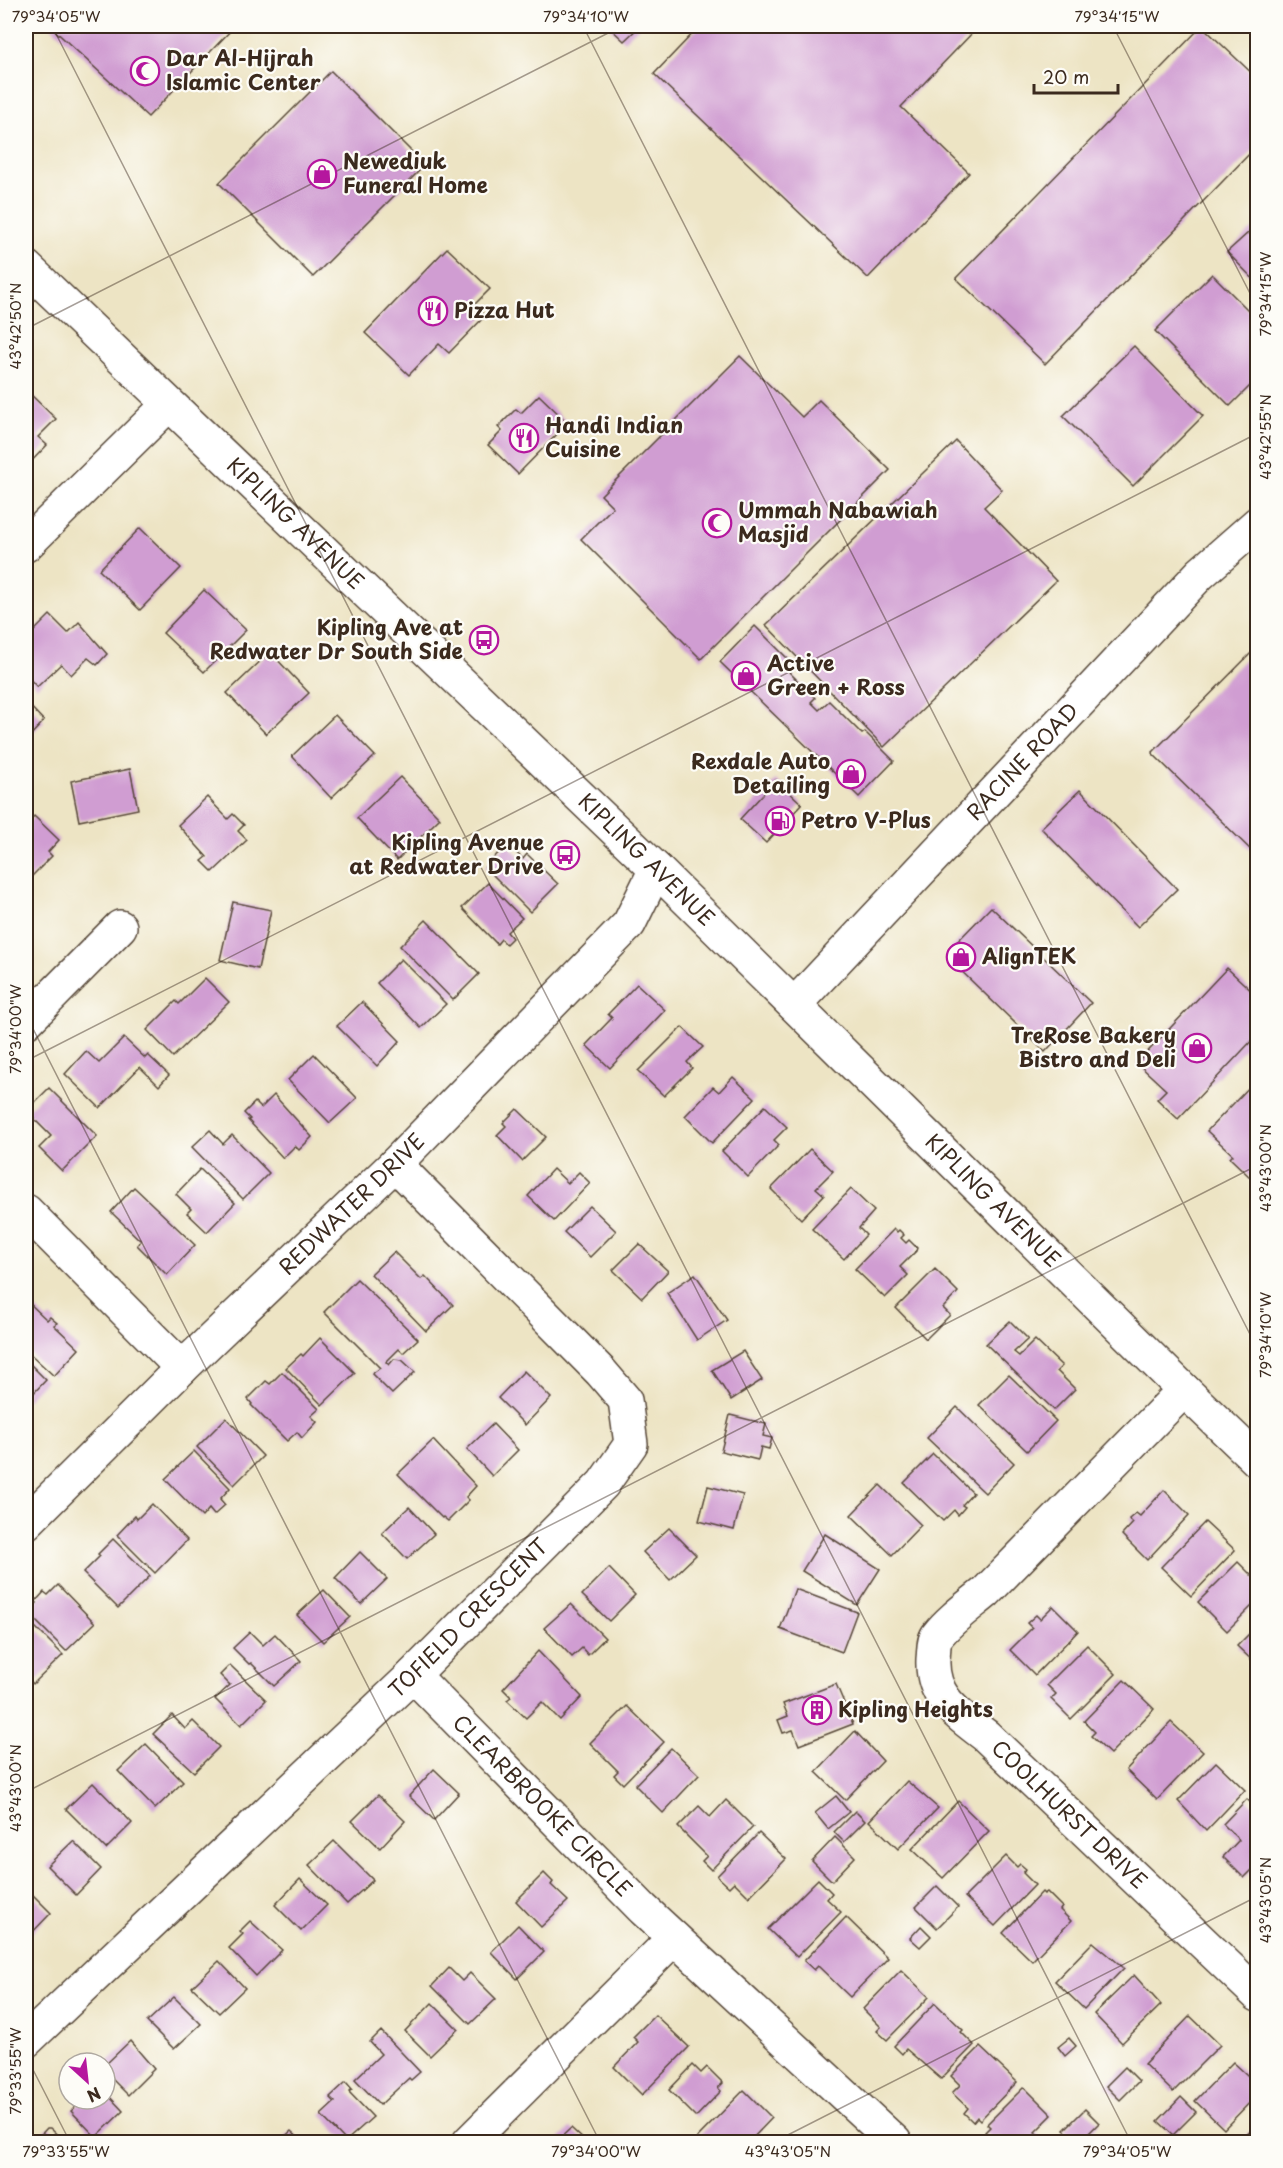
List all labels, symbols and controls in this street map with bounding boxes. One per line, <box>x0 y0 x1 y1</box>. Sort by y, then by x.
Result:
text: 79°34'05"W <box>12 4 101 27</box>
text: 79°34'10"W <box>543 4 630 27</box>
text: 79°34'15"W <box>1075 4 1160 27</box>
place label: Dar Al-Hijrah Islamic Center <box>166 41 321 97</box>
mosque icon: Dar Al-Hijrah Islamic Center <box>129 55 161 87</box>
scale bar <box>1034 57 1118 95</box>
text: 20 m <box>1043 63 1089 90</box>
place label: Newediuk Funeral Home <box>343 144 488 200</box>
shop icon: Newediuk Funeral Home <box>306 158 338 190</box>
text: 79°34'15"W <box>1253 251 1276 336</box>
text: 43°42'50"N <box>3 283 26 369</box>
place label: Pizza Hut <box>454 293 555 325</box>
restaurant icon: Pizza Hut <box>417 295 449 327</box>
text: 43°42'55"N <box>1253 394 1276 480</box>
place label: Handi Indian Cuisine <box>545 408 683 464</box>
restaurant icon: Handi Indian Cuisine <box>508 422 540 454</box>
street label: KIPLING AVENUE <box>220 449 372 596</box>
place label: Ummah Nabawiah Masjid <box>738 493 938 549</box>
mosque icon: Ummah Nabawiah Masjid <box>701 507 733 539</box>
place label: Kipling Ave at Redwater Dr South Side <box>210 610 463 666</box>
bus stop icon: Kipling Ave at Redwater Dr South Side <box>468 624 500 656</box>
place label: Active Green + Ross <box>766 646 905 702</box>
shop icon: Active Green + Ross <box>730 660 762 692</box>
street label: RACINE ROAD <box>958 695 1085 826</box>
place label: Rexdale Auto Detailing <box>691 744 830 800</box>
shop icon: Rexdale Auto Detailing <box>835 758 867 790</box>
street label: KIPLING AVENUE <box>572 785 723 933</box>
place label: Petro V-Plus <box>801 803 931 835</box>
fuel station icon: Petro V-Plus <box>764 805 796 837</box>
place label: Kipling Avenue at Redwater Drive <box>349 825 544 881</box>
bus stop icon: Kipling Avenue at Redwater Drive <box>549 839 581 871</box>
place label: AlignTEK <box>981 939 1076 971</box>
shop icon: AlignTEK <box>945 941 977 973</box>
text: 79°34'00"W <box>3 983 26 1074</box>
place label: TreRose Bakery Bistro and Deli <box>1011 1018 1176 1074</box>
shop icon: TreRose Bakery Bistro and Deli <box>1181 1032 1213 1064</box>
text: 43°43'00"N <box>1253 1124 1276 1212</box>
street label: REDWATER DRIVE <box>271 1125 431 1281</box>
street label: KIPLING AVENUE <box>919 1125 1069 1274</box>
text: 79°34'10"W <box>1253 1291 1276 1378</box>
street label: TOFIELD CRESCENT <box>380 1530 555 1704</box>
place label: Kipling Heights <box>838 1692 993 1724</box>
building icon: Kipling Heights <box>801 1694 833 1726</box>
street label: CLEARBROOKE CIRCLE <box>446 1706 641 1903</box>
street label: COOLHURST DRIVE <box>985 1731 1155 1895</box>
text: 43°43'00"N <box>3 1744 26 1832</box>
text: 43°43'05"N <box>1253 1857 1276 1943</box>
text: 79°33'55"W <box>3 2027 26 2115</box>
north arrow <box>57 2051 117 2111</box>
text: N <box>83 2082 105 2109</box>
text: 79°33'55"W <box>22 2139 110 2162</box>
text: 79°34'00"W <box>551 2139 642 2162</box>
text: 43°43'05"N <box>745 2139 831 2162</box>
text: 79°34'05"W <box>1083 2139 1172 2162</box>

